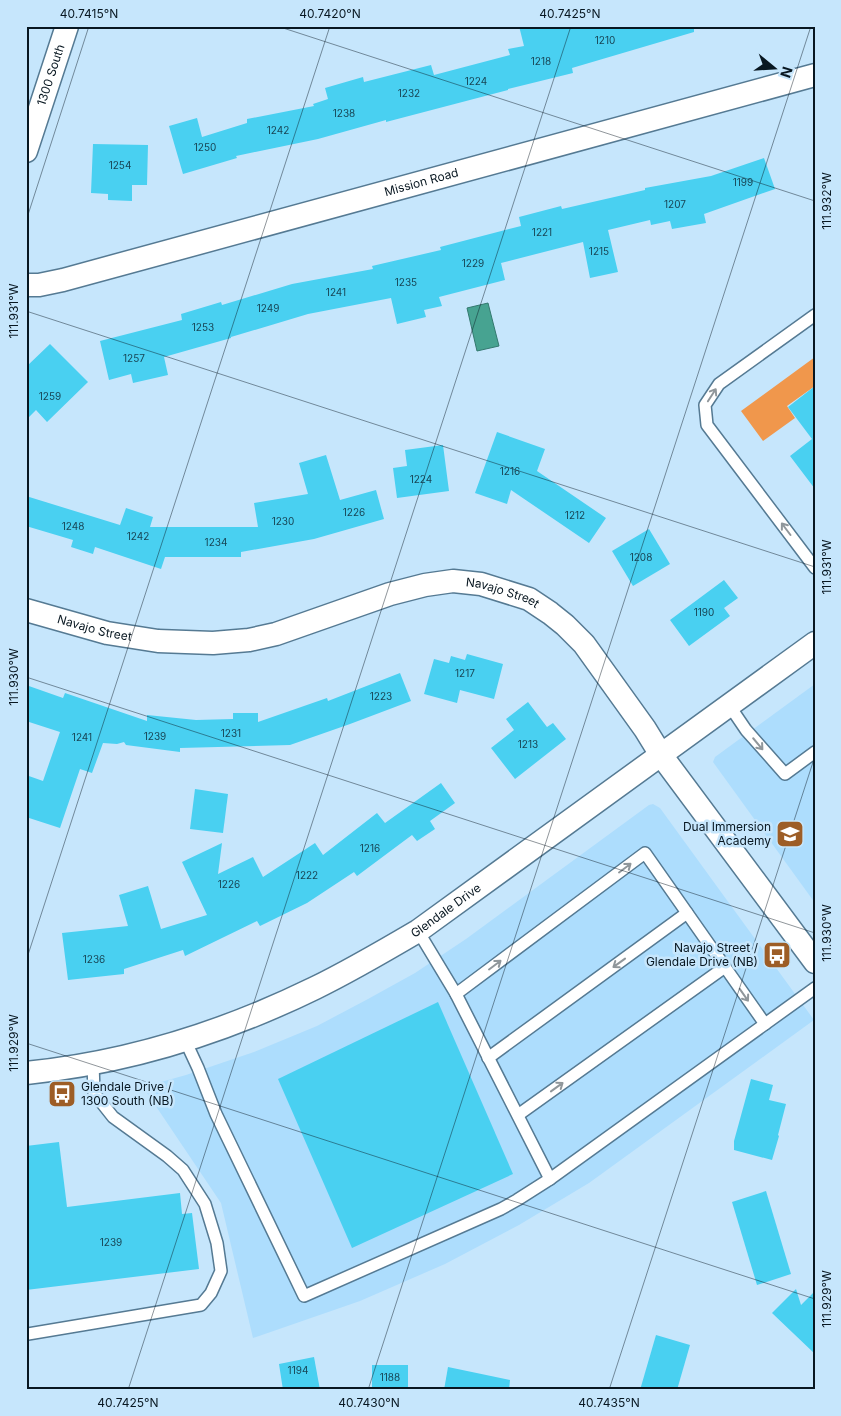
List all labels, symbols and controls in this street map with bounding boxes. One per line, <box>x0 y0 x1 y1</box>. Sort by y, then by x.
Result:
text: 40.7415°N <box>60 6 118 21</box>
text: 40.7420°N <box>299 6 361 21</box>
text: 40.7425°N <box>539 6 601 21</box>
house number: 1210 <box>595 34 615 46</box>
street label: 1300 South <box>33 42 68 108</box>
north arrow <box>748 42 798 92</box>
house number: 1218 <box>531 55 551 67</box>
text: N <box>777 64 797 80</box>
house number: 1224 <box>465 75 487 87</box>
house number: 1232 <box>398 87 420 99</box>
house number: 1238 <box>333 107 355 119</box>
house number: 1242 <box>267 124 289 136</box>
house number: 1250 <box>194 141 216 153</box>
house number: 1254 <box>109 159 131 171</box>
street label: Mission Road <box>383 165 460 199</box>
text: 111.932°W <box>819 172 834 230</box>
house number: 1199 <box>733 176 753 188</box>
house number: 1207 <box>664 198 686 210</box>
house number: 1221 <box>532 226 552 238</box>
house number: 1215 <box>589 245 609 257</box>
house number: 1229 <box>462 257 484 269</box>
house number: 1235 <box>395 276 417 288</box>
text: 111.931°W <box>6 283 21 339</box>
house number: 1241 <box>326 286 346 298</box>
house number: 1249 <box>257 302 279 314</box>
house number: 1253 <box>192 321 214 333</box>
house number: 1257 <box>123 352 145 364</box>
one-way arrow <box>707 388 717 402</box>
house number: 1259 <box>39 390 61 402</box>
house number: 1216 <box>500 465 520 477</box>
house number: 1224 <box>410 473 432 485</box>
house number: 1226 <box>343 506 365 518</box>
house number: 1212 <box>565 509 585 521</box>
house number: 1230 <box>272 515 294 527</box>
house number: 1248 <box>62 520 84 532</box>
one-way arrow <box>780 523 791 536</box>
house number: 1242 <box>127 530 149 542</box>
house number: 1234 <box>205 536 227 548</box>
text: 111.931°W <box>819 539 834 595</box>
house number: 1208 <box>630 551 652 563</box>
street label: Navajo Street <box>465 574 543 611</box>
house number: 1190 <box>694 606 714 618</box>
street label: Navajo Street <box>56 611 133 644</box>
text: 111.930°W <box>6 648 21 706</box>
house number: 1217 <box>455 667 475 679</box>
house number: 1223 <box>370 690 392 702</box>
house number: 1231 <box>221 727 241 739</box>
house number: 1239 <box>144 730 166 742</box>
house number: 1241 <box>72 731 92 743</box>
house number: 1213 <box>518 738 538 750</box>
one-way arrow <box>752 738 763 751</box>
place label: Dual Immersion Academy <box>683 819 771 848</box>
school or university icon: Dual Immersion Academy <box>775 819 805 849</box>
house number: 1216 <box>360 842 380 854</box>
one-way arrow <box>618 863 632 873</box>
house number: 1222 <box>296 869 318 881</box>
house number: 1226 <box>218 878 240 890</box>
street label: Glendale Drive <box>408 880 484 941</box>
text: 111.930°W <box>819 904 834 962</box>
place label: Navajo Street / Glendale Drive (NB) <box>646 940 759 969</box>
bus stop icon: Navajo Street / Glendale Drive (NB) <box>762 940 792 970</box>
house number: 1236 <box>83 953 105 965</box>
one-way arrow <box>613 957 626 968</box>
one-way arrow <box>488 960 502 970</box>
one-way arrow <box>739 988 749 1002</box>
text: 111.929°W <box>6 1014 21 1072</box>
bus stop icon: Glendale Drive / 1300 South (NB) <box>47 1079 77 1109</box>
place label: Glendale Drive / 1300 South (NB) <box>81 1079 174 1108</box>
one-way arrow <box>550 1082 564 1092</box>
house number: 1239 <box>100 1236 122 1248</box>
text: 111.929°W <box>819 1270 834 1328</box>
house number: 1194 <box>288 1364 308 1376</box>
house number: 1188 <box>380 1371 400 1383</box>
text: 40.7425°N <box>97 1395 159 1410</box>
text: 40.7430°N <box>338 1395 400 1410</box>
text: 40.7435°N <box>578 1395 640 1410</box>

